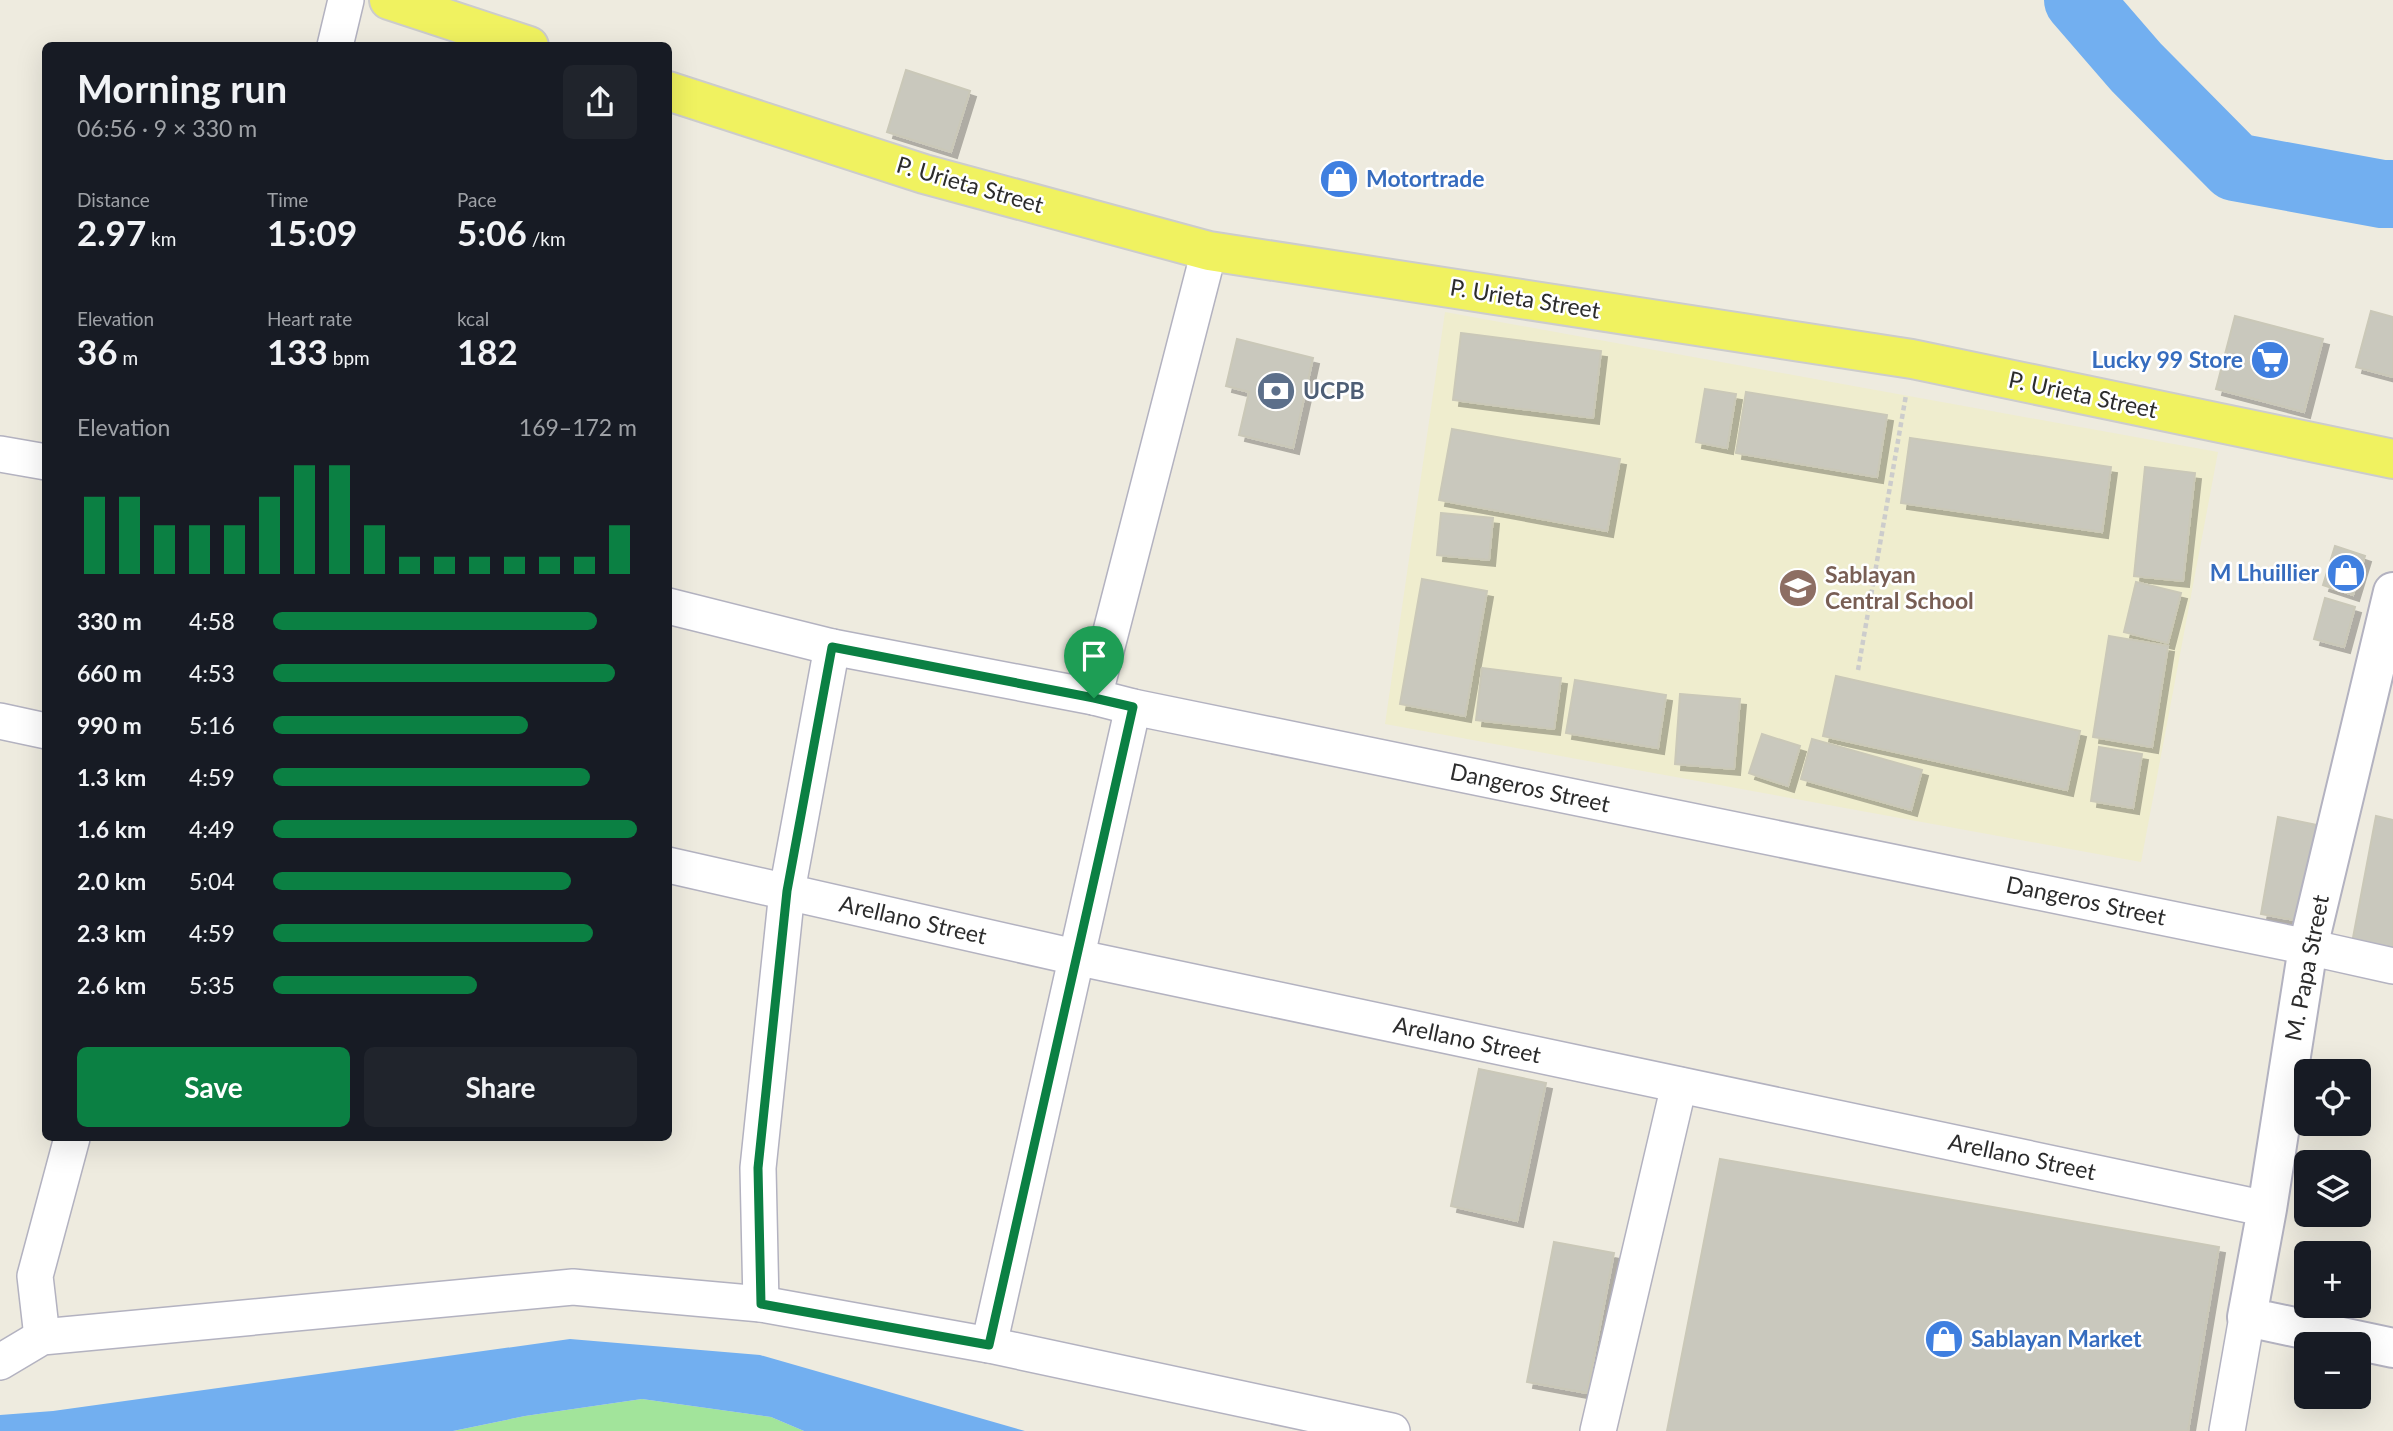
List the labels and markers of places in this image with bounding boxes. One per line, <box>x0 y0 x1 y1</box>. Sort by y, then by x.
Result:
shop icon: Motortrade <box>1318 158 1360 200</box>
place label: Motortrade <box>1366 164 1485 192</box>
supermarket icon: Lucky 99 Store <box>2249 339 2291 381</box>
place label: Lucky 99 Store <box>2091 345 2243 373</box>
bank icon: UCPB <box>1255 370 1297 412</box>
place label: UCPB <box>1303 376 1365 404</box>
shop icon: M Lhuillier <box>2325 552 2367 594</box>
place label: M Lhuillier <box>2210 558 2319 586</box>
place label: Sablayan Central School <box>1825 560 1974 614</box>
school or university icon: Sablayan Central School <box>1777 567 1819 609</box>
pin <box>1064 626 1124 698</box>
shop icon: Sablayan Market <box>1923 1318 1965 1360</box>
place label: Sablayan Market <box>1971 1324 2142 1352</box>

